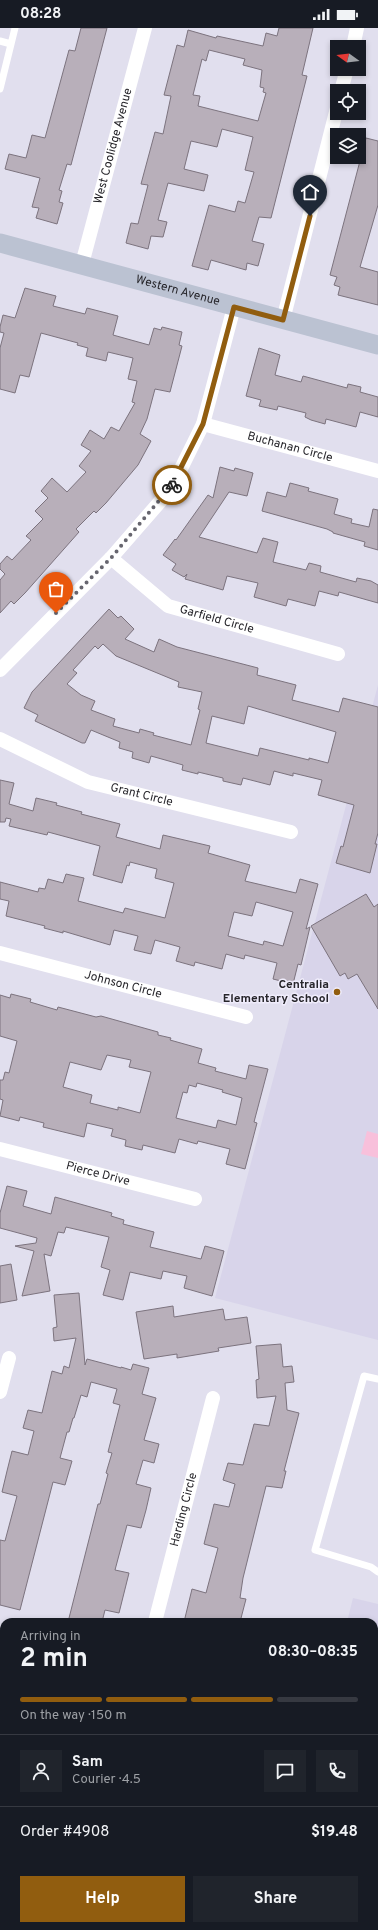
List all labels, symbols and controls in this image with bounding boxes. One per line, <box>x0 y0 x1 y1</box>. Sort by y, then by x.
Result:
text: 08:28 <box>20 5 62 24</box>
north arrow <box>330 40 366 76</box>
map controls <box>330 40 366 164</box>
button: locate <box>330 84 366 120</box>
street label: West Coolidge Avenue <box>90 87 137 206</box>
button: layers <box>330 128 366 164</box>
pin <box>293 175 327 216</box>
icon: home <box>299 181 321 203</box>
street label: Western Avenue <box>134 272 222 310</box>
street label: Buchanan Circle <box>246 428 334 466</box>
courier <box>152 465 192 505</box>
icon: bike <box>161 474 183 496</box>
pin <box>39 572 73 613</box>
icon: bag <box>45 578 67 600</box>
street label: Garfield Circle <box>178 602 256 638</box>
street label: Grant Circle <box>108 780 174 811</box>
street label: Johnson Circle <box>82 967 163 1003</box>
place label: Centralia Elementary School <box>223 977 329 1007</box>
marker: Centralia Elementary School <box>332 987 342 997</box>
street label: Pierce Drive <box>64 1158 132 1190</box>
street label: Harding Circle <box>167 1471 201 1549</box>
text: Arriving in <box>20 1629 81 1645</box>
text: 2 min <box>20 1643 88 1676</box>
text: 08:30–08:35 <box>268 1643 358 1662</box>
text: On the way · 150 m <box>20 1708 126 1724</box>
button: person <box>20 1750 62 1792</box>
button: chat <box>264 1750 306 1792</box>
button: phone <box>316 1750 358 1792</box>
text: Sam <box>72 1753 103 1772</box>
text: Courier · 4.5 <box>72 1772 141 1788</box>
text: Order #4908 <box>20 1823 109 1842</box>
text: $19.48 <box>311 1823 358 1842</box>
button: Help <box>20 1876 185 1922</box>
button: Share <box>193 1876 358 1922</box>

